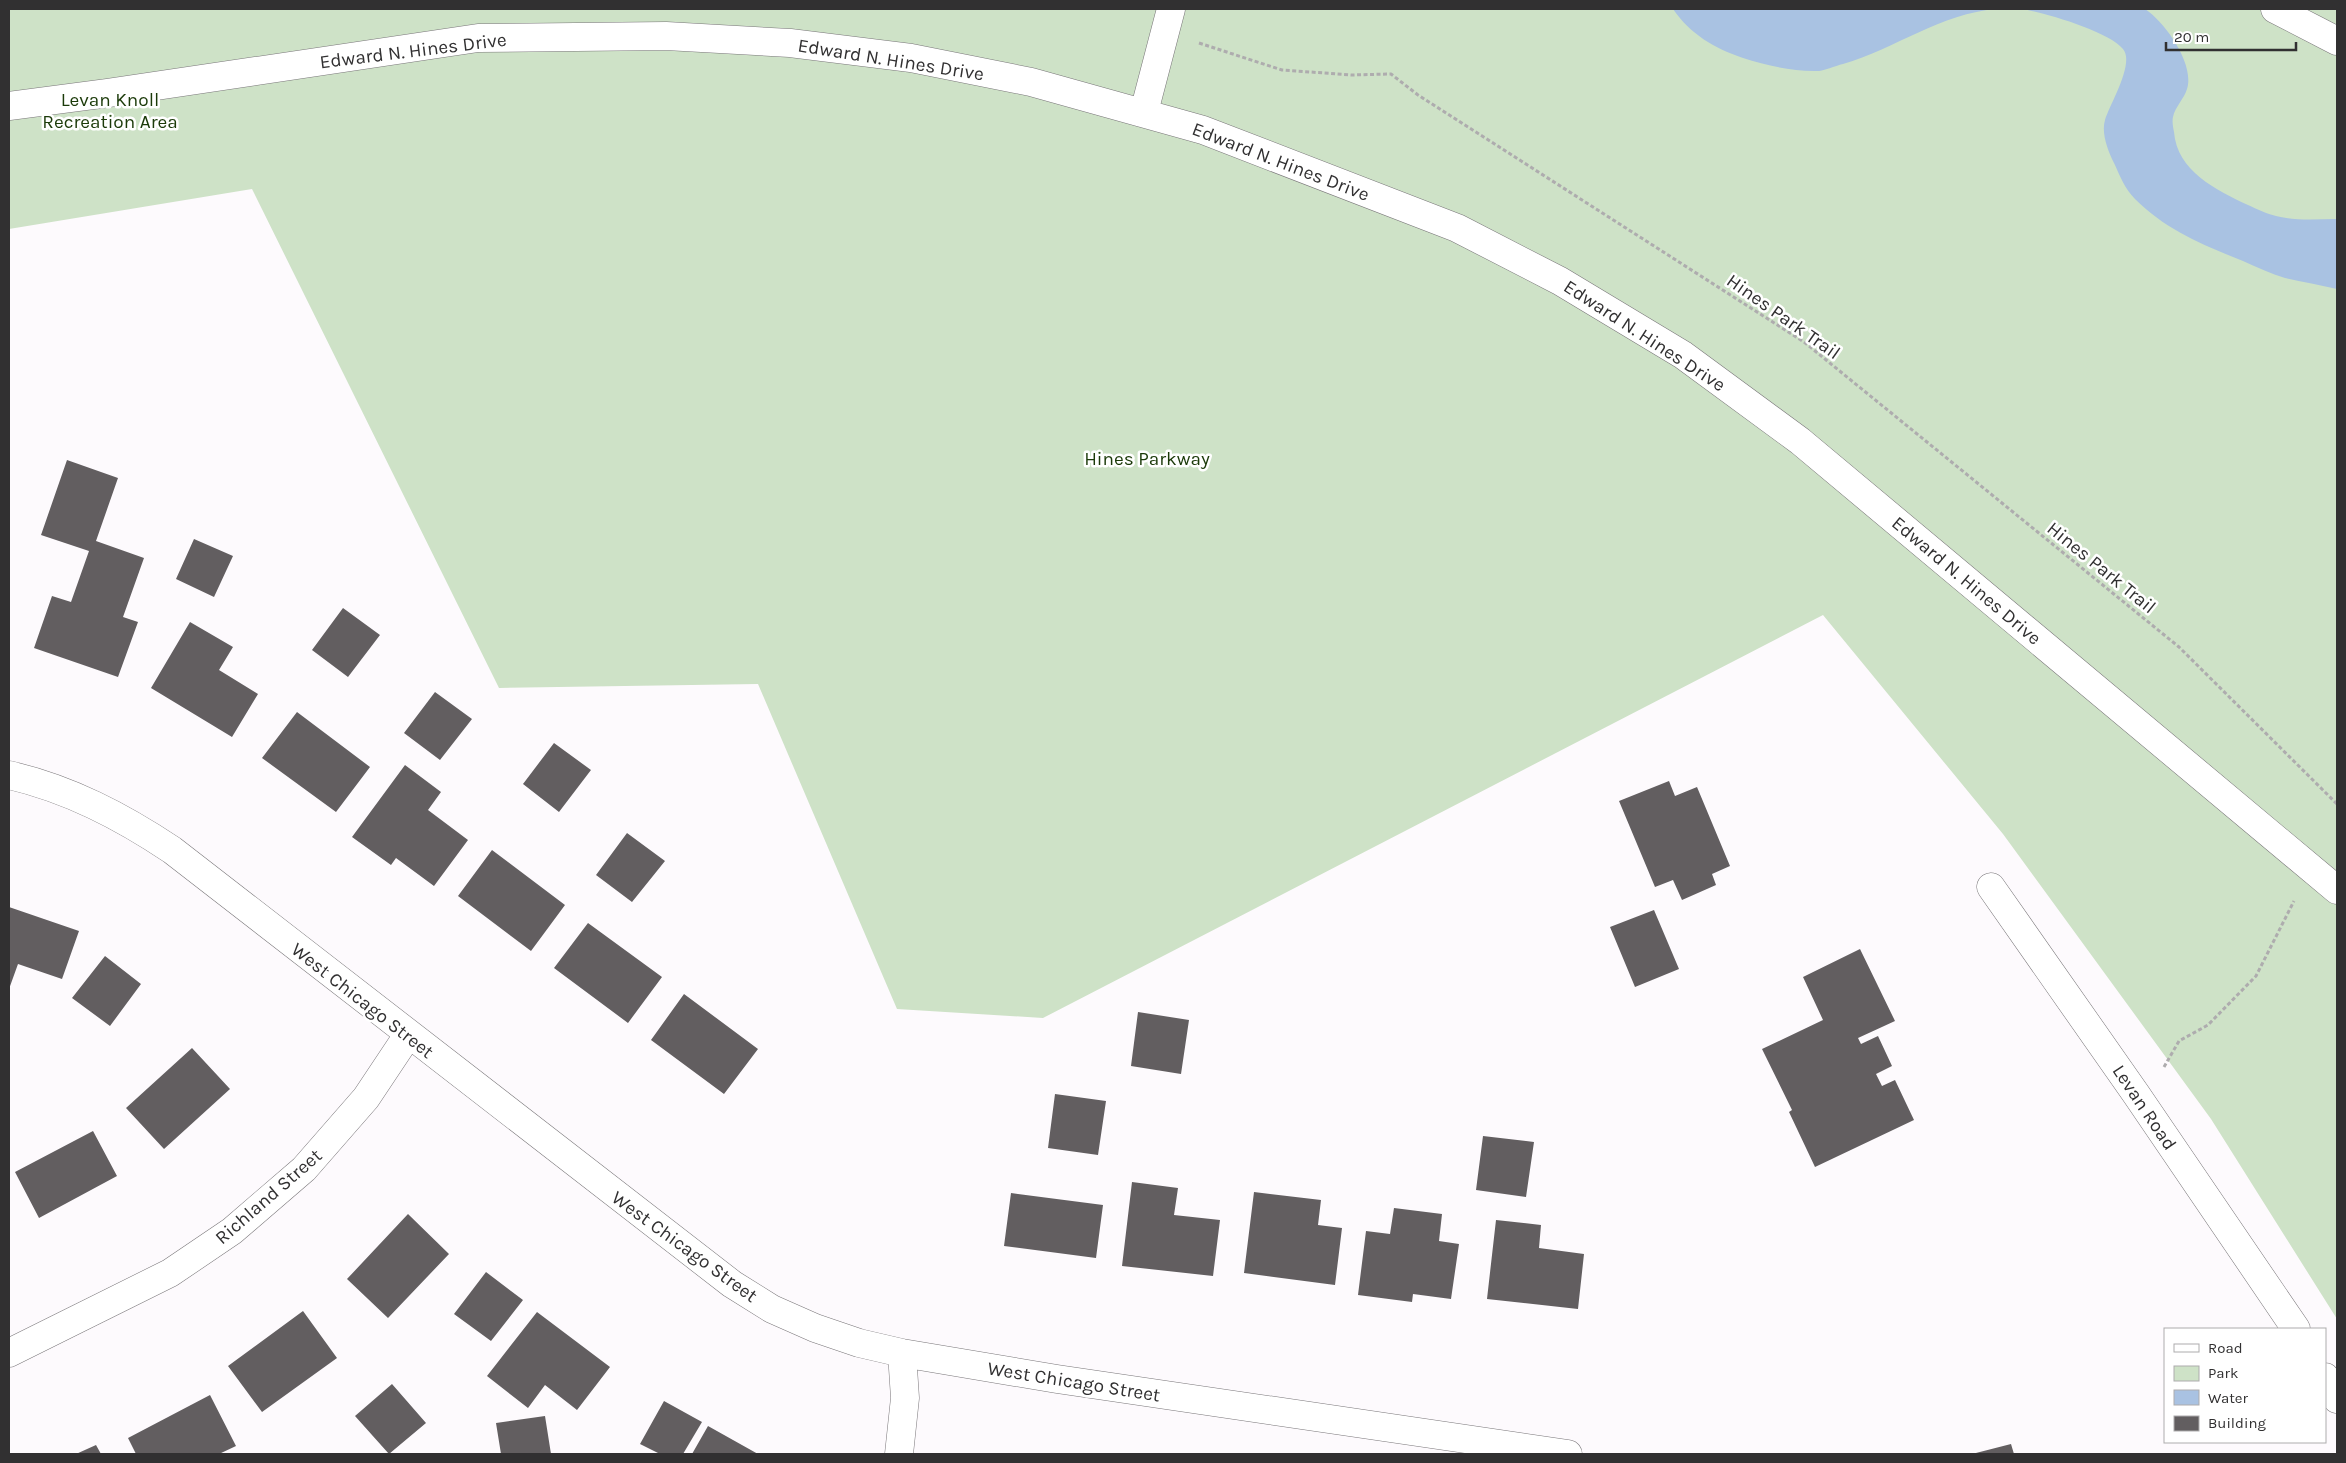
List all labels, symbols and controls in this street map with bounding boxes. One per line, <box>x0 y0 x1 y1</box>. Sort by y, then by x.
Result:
scale bar <box>2166 20 2296 52</box>
text: 20 m <box>2174 28 2209 46</box>
street label: Edward N. Hines Drive <box>318 29 508 73</box>
street label: Edward N. Hines Drive <box>796 34 985 86</box>
park label: Levan Knoll Recreation Area <box>42 89 178 133</box>
street label: Edward N. Hines Drive <box>1189 118 1372 206</box>
street label: Hines Park Trail <box>1722 269 1844 364</box>
street label: Edward N. Hines Drive <box>1560 275 1729 396</box>
park label: Hines Parkway <box>1084 448 1210 470</box>
street label: Edward N. Hines Drive <box>1887 512 2046 650</box>
street label: Hines Park Trail <box>2043 517 2160 618</box>
street label: West Chicago Street <box>287 938 438 1063</box>
street label: Levan Road <box>2108 1061 2181 1154</box>
street label: Richland Street <box>211 1145 326 1249</box>
street label: West Chicago Street <box>607 1187 762 1307</box>
legend <box>2164 1328 2326 1443</box>
text: Road <box>2208 1339 2243 1357</box>
street label: West Chicago Street <box>986 1357 1162 1407</box>
text: Park <box>2208 1364 2238 1382</box>
text: Water <box>2208 1389 2249 1407</box>
text: Building <box>2208 1414 2266 1432</box>

